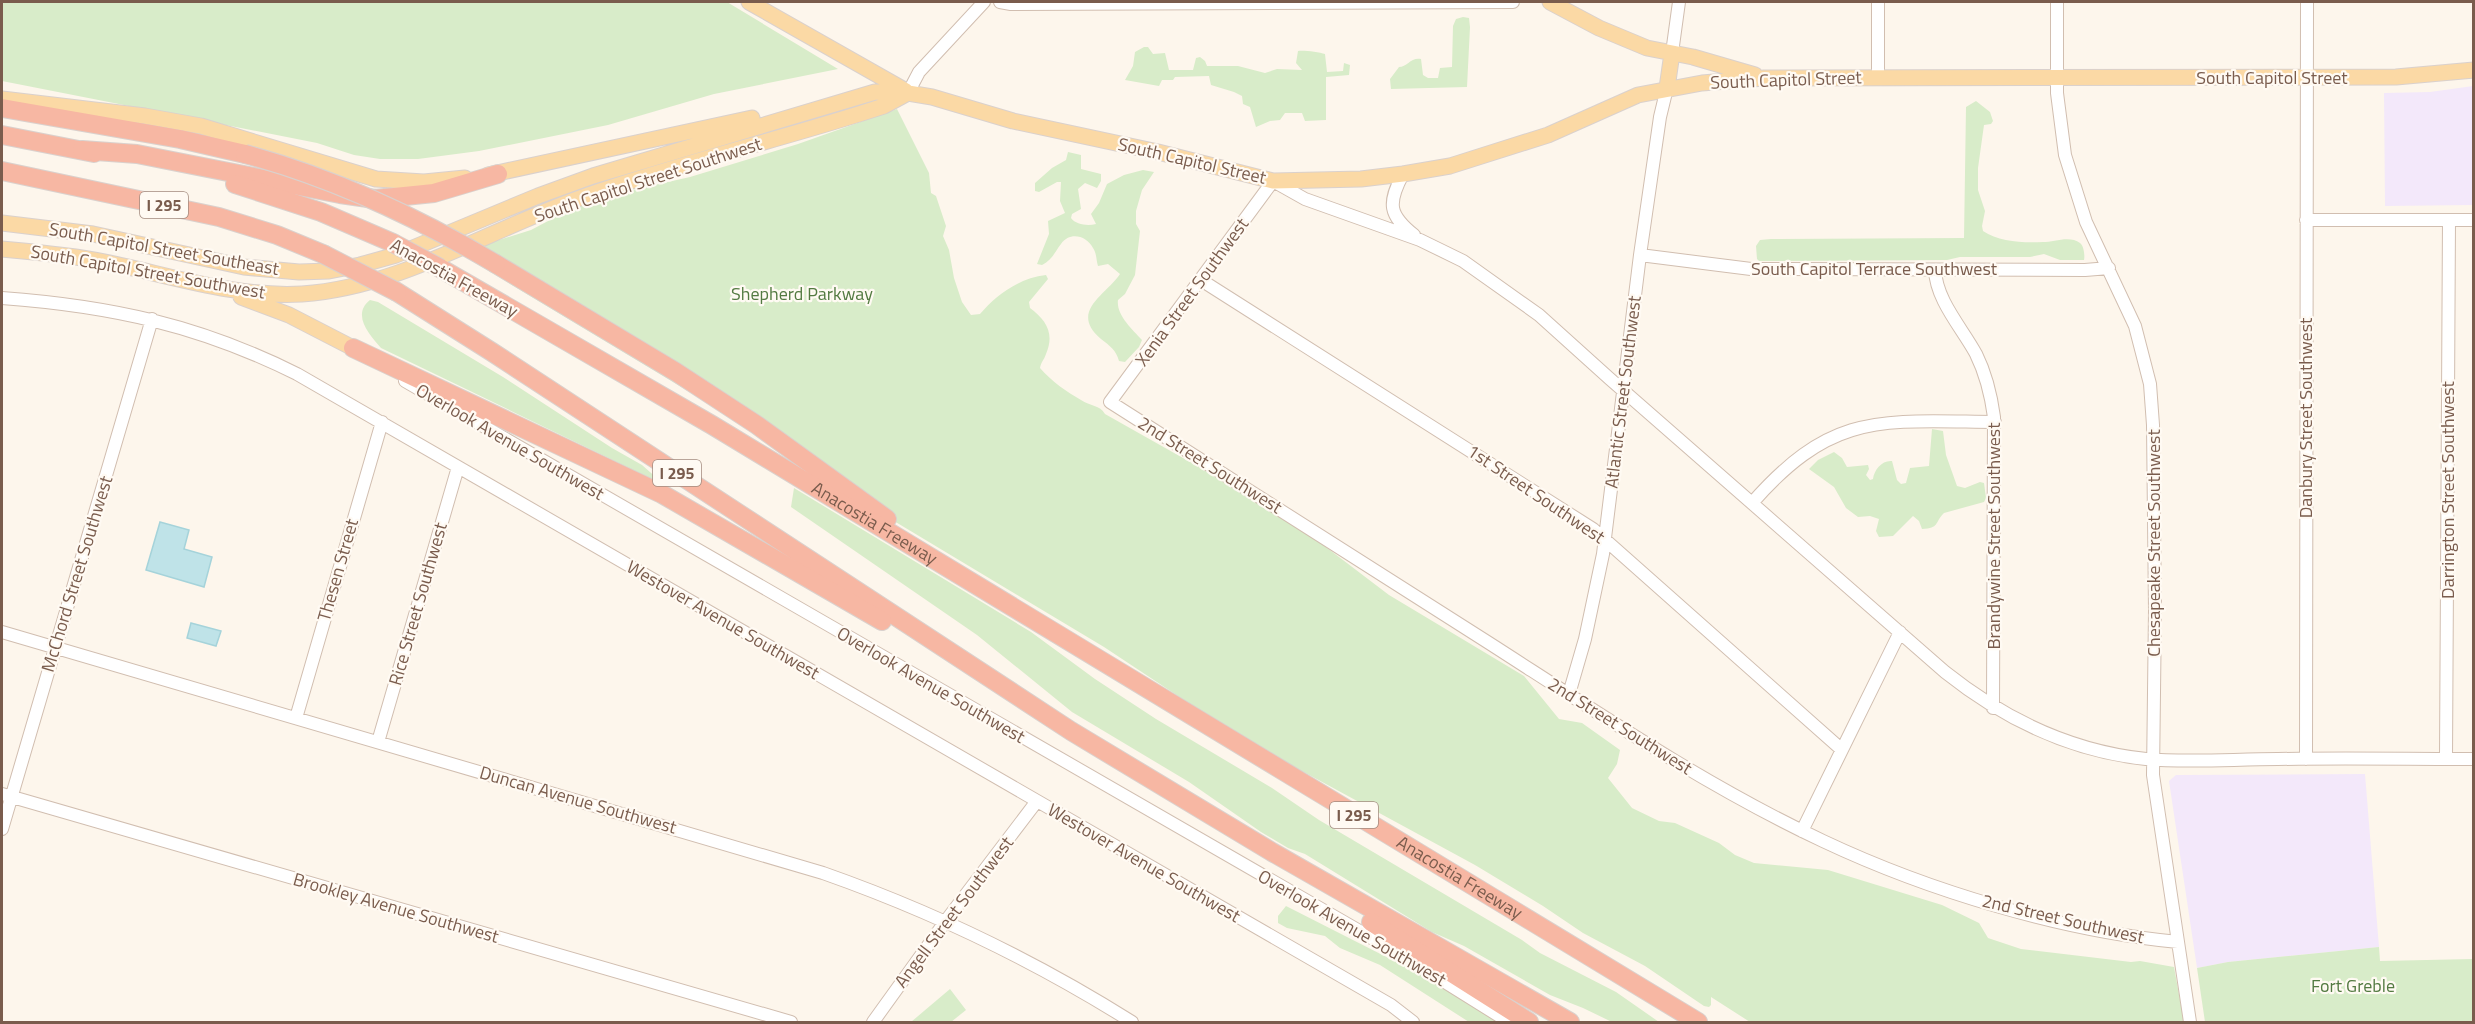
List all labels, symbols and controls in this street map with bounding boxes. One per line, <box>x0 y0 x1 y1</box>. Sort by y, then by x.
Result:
street label: South Capitol Street <box>1710 63 1863 96</box>
street label: South Capitol Street <box>2196 64 2348 91</box>
street label: South Capitol Street Southwest <box>531 130 766 229</box>
street label: South Capitol Street <box>1115 130 1270 191</box>
road number: I 295 <box>140 192 188 218</box>
street label: Xenia Street Southwest <box>1128 211 1255 372</box>
street label: South Capitol Street Southeast <box>47 215 282 282</box>
street label: Anacostia Freeway <box>385 231 523 324</box>
street label: South Capitol Street Southwest <box>29 238 268 306</box>
street label: South Capitol Terrace Southwest <box>1751 255 1998 282</box>
park label: Shepherd Parkway <box>731 280 873 307</box>
street label: Atlantic Street Southwest <box>1597 293 1648 490</box>
street label: Danbury Street Southwest <box>2292 317 2319 518</box>
street label: Overlook Avenue Southwest <box>411 376 610 507</box>
street label: Darrington Street Southwest <box>2434 380 2461 599</box>
street label: 2nd Street Southwest <box>1133 409 1288 520</box>
street label: Brandywine Street Southwest <box>1980 422 2007 650</box>
street label: Chesapeake Street Southwest <box>2140 429 2167 657</box>
street label: 1st Street Southwest <box>1462 437 1611 550</box>
road number: I 295 <box>653 460 701 486</box>
street label: McChord Street Southwest <box>34 472 119 675</box>
street label: Anacostia Freeway <box>807 474 943 572</box>
street label: Thesen Street <box>310 515 365 624</box>
street label: Rice Street Southwest <box>381 519 454 688</box>
street label: Westover Avenue Southwest <box>622 553 825 686</box>
street label: Overlook Avenue Southwest <box>832 619 1031 750</box>
street label: 2nd Street Southwest <box>1543 670 1698 781</box>
street label: Duncan Avenue Southwest <box>477 758 680 841</box>
street label: Westover Avenue Southwest <box>1043 796 1246 929</box>
road number: I 295 <box>1330 802 1378 828</box>
street label: Anacostia Freeway <box>1392 829 1528 926</box>
street label: Angell Street Southwest <box>888 830 1020 993</box>
street label: Overlook Avenue Southwest <box>1253 862 1452 993</box>
street label: Brookley Avenue Southwest <box>290 865 503 950</box>
street label: 2nd Street Southwest <box>1979 887 2148 950</box>
park label: Fort Greble <box>2311 972 2395 999</box>

